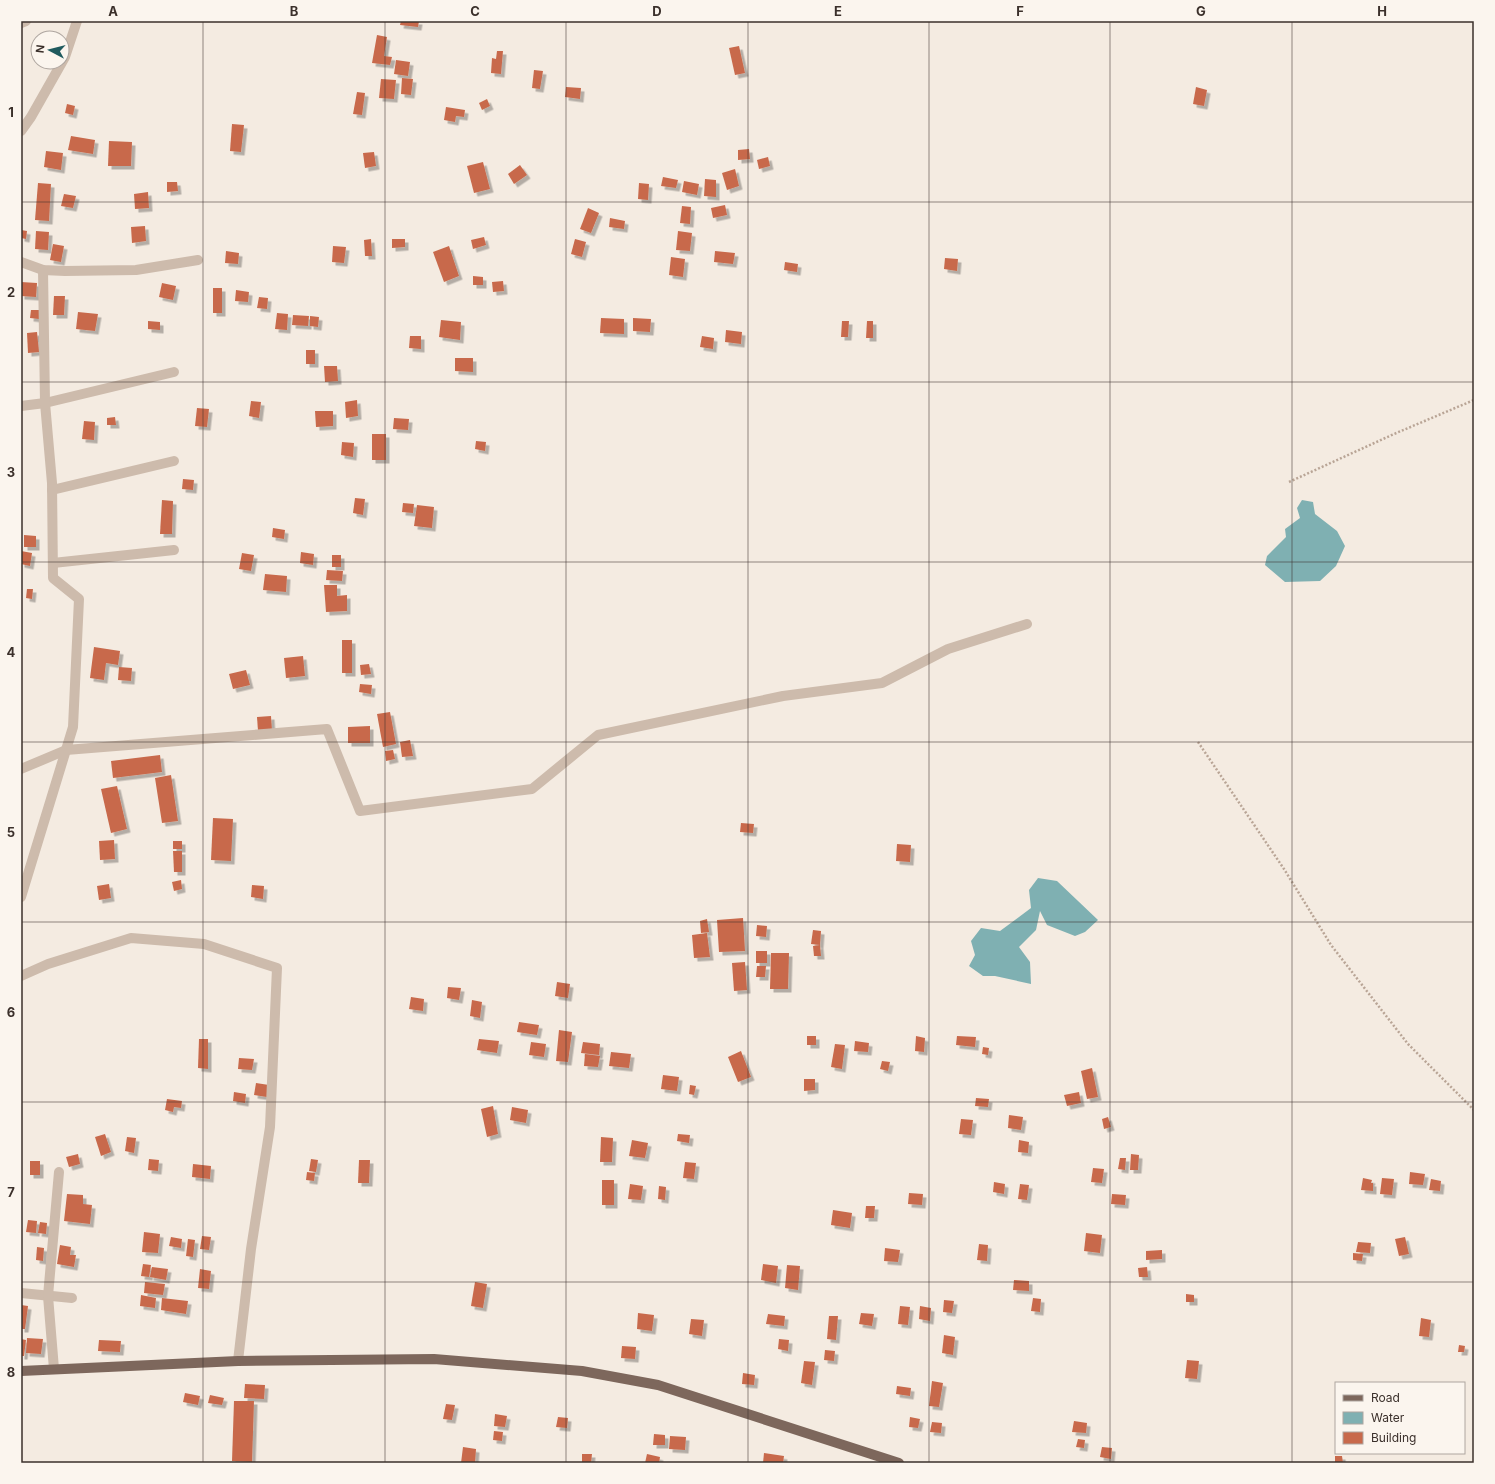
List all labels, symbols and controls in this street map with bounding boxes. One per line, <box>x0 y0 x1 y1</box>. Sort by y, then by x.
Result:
text: A <box>108 3 118 19</box>
text: B <box>290 3 299 19</box>
text: C <box>470 3 480 19</box>
text: D <box>652 3 662 19</box>
text: E <box>834 3 842 19</box>
text: F <box>1016 3 1024 19</box>
text: G <box>1196 3 1206 19</box>
text: H <box>1377 3 1387 19</box>
north arrow <box>30 30 70 70</box>
text: N <box>33 44 48 54</box>
text: 1 <box>8 104 14 120</box>
text: 2 <box>7 284 15 300</box>
text: 3 <box>7 464 15 480</box>
text: 4 <box>7 644 16 660</box>
text: 5 <box>7 824 15 840</box>
text: 6 <box>7 1004 15 1020</box>
text: 7 <box>7 1184 15 1200</box>
text: 8 <box>7 1364 15 1380</box>
legend <box>1335 1382 1465 1454</box>
text: Road <box>1371 1390 1400 1405</box>
text: Water <box>1371 1410 1405 1425</box>
text: Building <box>1371 1430 1416 1445</box>

